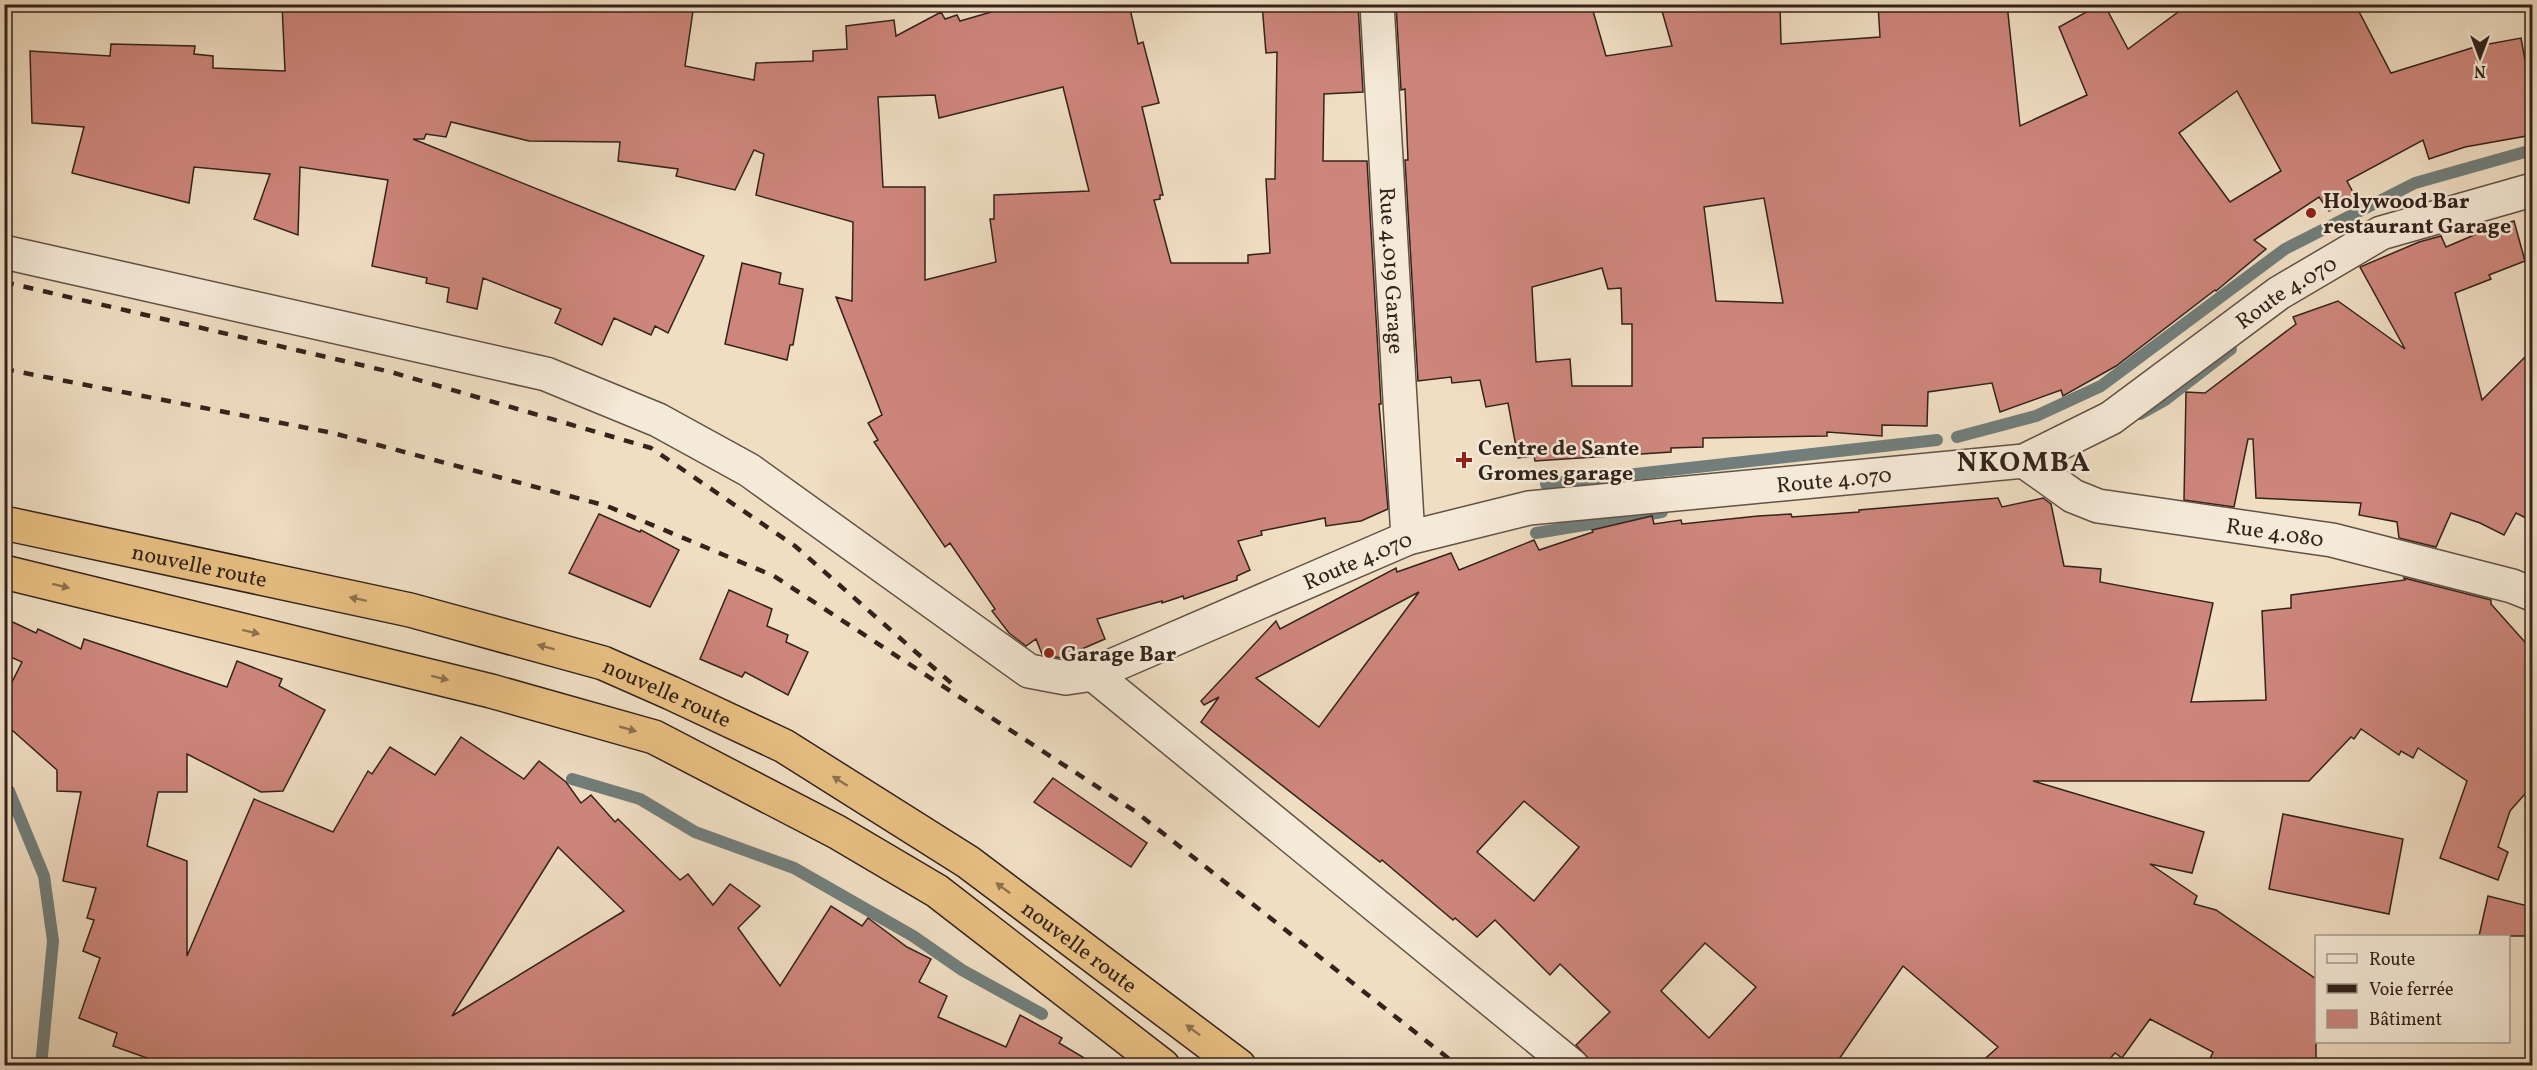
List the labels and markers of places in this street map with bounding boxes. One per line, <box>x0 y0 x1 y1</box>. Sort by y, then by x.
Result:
place label: Holywood Bar restaurant Garage <box>2323 187 2511 243</box>
marker: Holywood Bar restaurant Garage <box>2304 206 2318 220</box>
place label: Centre de Sante Gromes garage <box>1478 434 1639 490</box>
marker: Centre de Sante Gromes garage <box>1455 451 1473 469</box>
place label: Garage Bar <box>1061 640 1177 671</box>
marker: Garage Bar <box>1042 646 1056 660</box>

